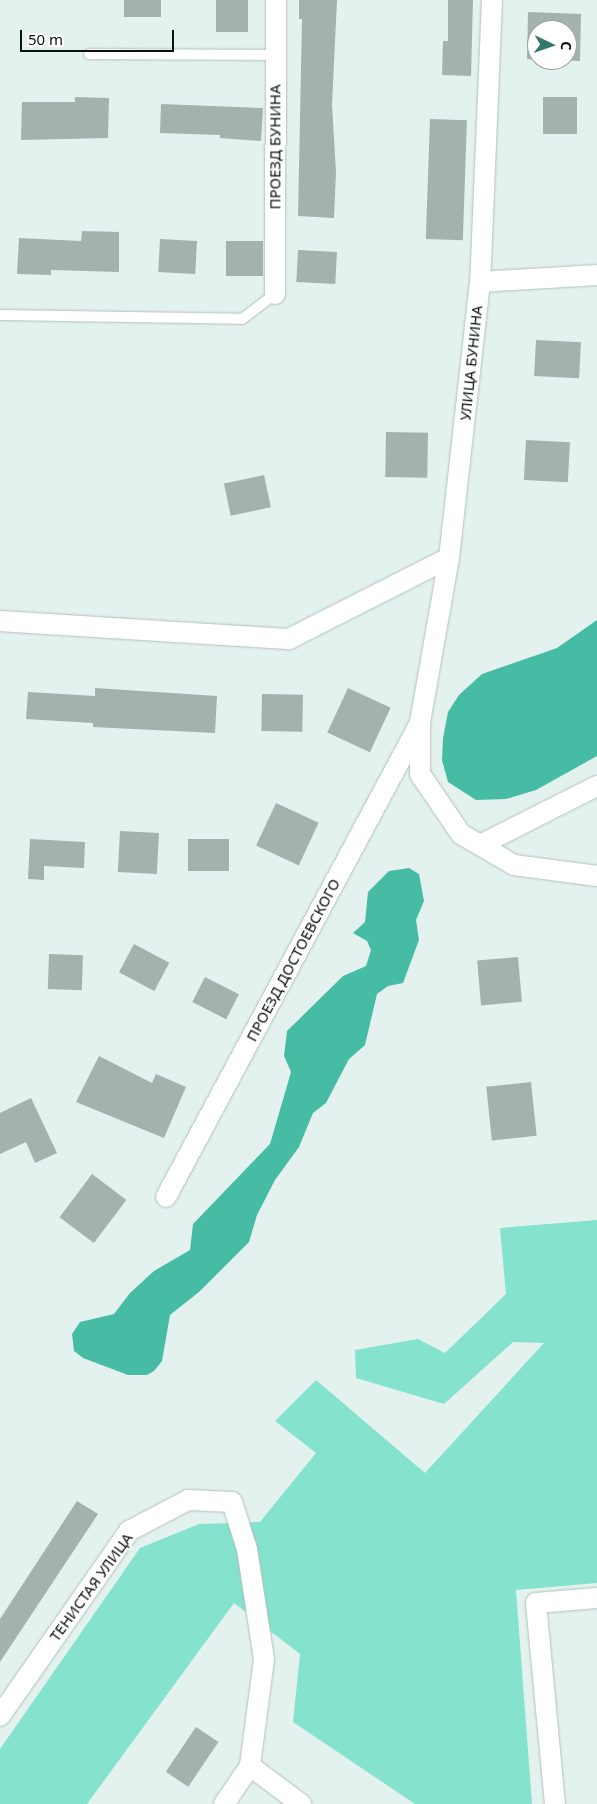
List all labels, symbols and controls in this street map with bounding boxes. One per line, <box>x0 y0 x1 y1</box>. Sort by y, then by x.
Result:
scale bar <box>22 20 176 52</box>
north arrow <box>527 20 577 70</box>
text: 50 m <box>28 29 63 49</box>
text: С <box>557 41 576 51</box>
street label: ПРОЕЗД БУНИНА <box>266 85 284 209</box>
street label: УЛИЦА БУНИНА <box>456 304 486 422</box>
street label: ПРОЕЗД ДОСТОЕВСКОГО <box>242 876 344 1044</box>
street label: ТЕНИСТАЯ УЛИЦА <box>46 1529 136 1645</box>

